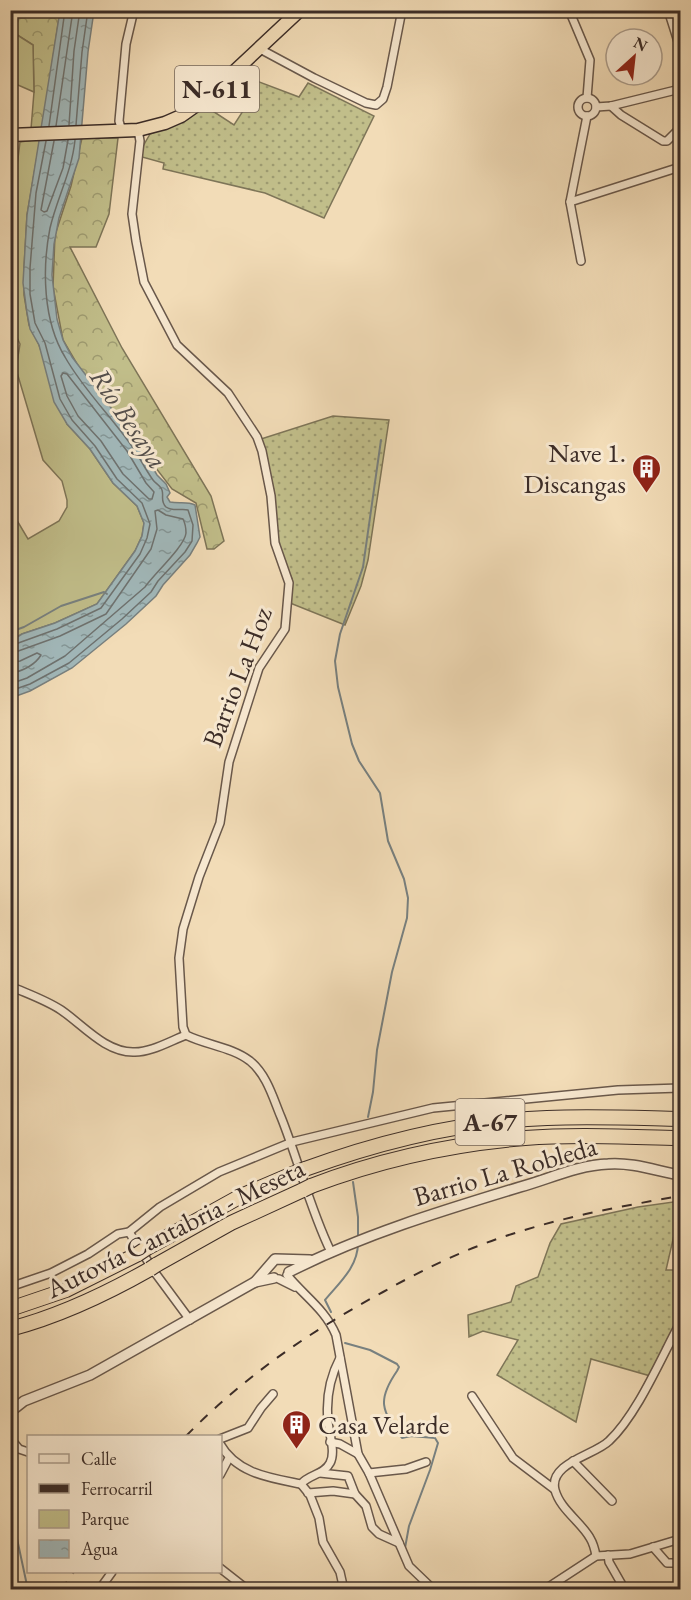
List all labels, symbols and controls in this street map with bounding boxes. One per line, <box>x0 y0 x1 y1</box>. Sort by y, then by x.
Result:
north arrow <box>604 27 664 87</box>
text: N <box>630 32 651 56</box>
road number: N-611 <box>175 66 259 112</box>
water label: Río Besaya <box>82 360 176 476</box>
place label: Nave 1. Discangas <box>523 435 626 501</box>
building icon: Nave 1. Discangas <box>631 452 663 494</box>
street label: Barrio La Hoz <box>194 601 280 752</box>
road number: A-67 <box>456 1099 524 1145</box>
street label: Barrio La Robleda <box>409 1128 601 1214</box>
street label: Autovía Cantabria - Meseta <box>39 1150 310 1306</box>
place label: Casa Velarde <box>318 1407 449 1442</box>
building icon: Casa Velarde <box>281 1408 313 1450</box>
legend <box>27 1435 222 1573</box>
text: Calle <box>81 1447 117 1470</box>
text: Ferrocarril <box>81 1477 153 1500</box>
text: Parque <box>81 1507 129 1530</box>
text: Agua <box>80 1537 119 1560</box>

